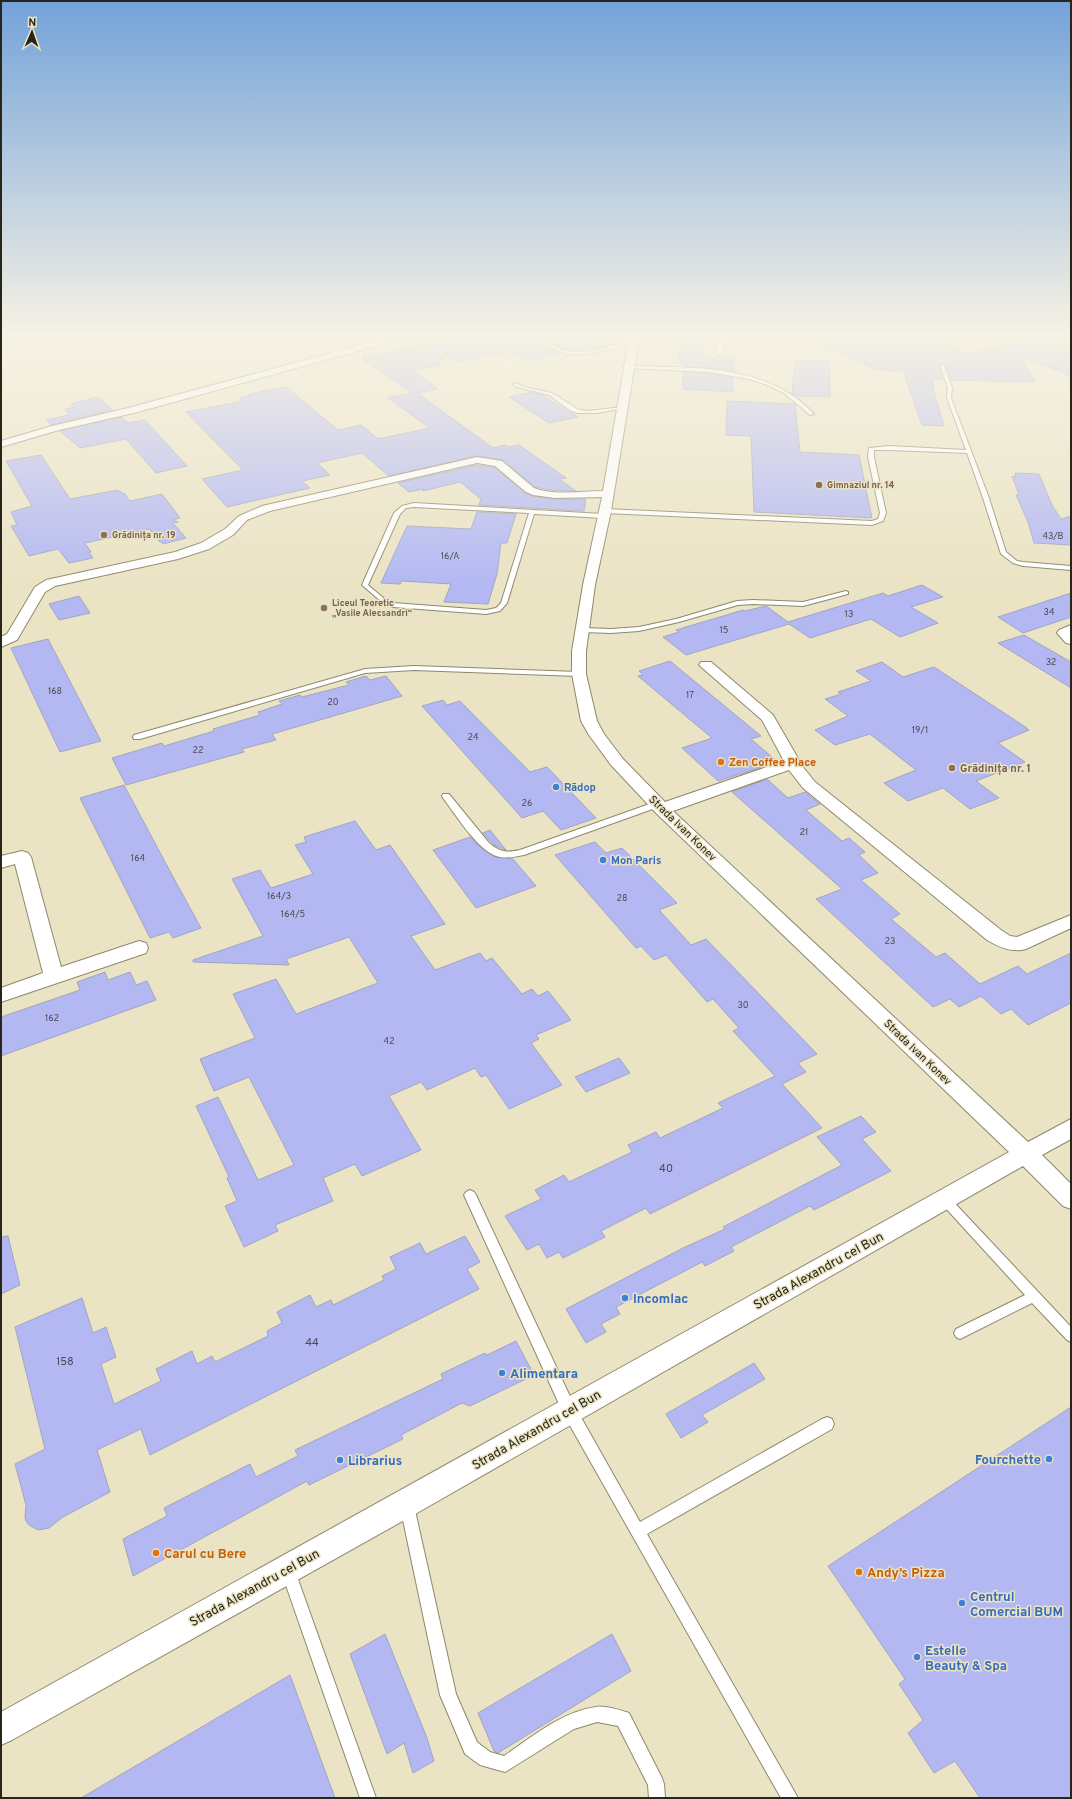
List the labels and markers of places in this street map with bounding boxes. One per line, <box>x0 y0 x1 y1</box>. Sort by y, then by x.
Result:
marker: Gimnaziul nr. 14 <box>814 480 824 490</box>
place label: Gimnaziul nr. 14 <box>827 480 895 491</box>
marker: Grădinița nr. 19 <box>99 530 109 540</box>
place label: Grădinița nr. 19 <box>112 530 176 541</box>
place label: Liceul Teoretic „Vasile Alecsandri“ <box>332 598 412 619</box>
marker: Liceul Teoretic „Vasile Alecsandri“ <box>319 603 329 613</box>
place label: Zen Coffee Place <box>729 756 816 770</box>
marker: Zen Coffee Place <box>716 757 726 767</box>
place label: Grădinița nr. 1 <box>960 762 1031 776</box>
marker: Grădinița nr. 1 <box>947 763 957 773</box>
place label: Rădop <box>564 781 596 795</box>
marker: Rădop <box>551 782 561 792</box>
place label: Mon Paris <box>611 854 661 868</box>
marker: Mon Paris <box>598 855 608 865</box>
place label: Incomlac <box>633 1292 688 1308</box>
marker: Incomlac <box>620 1293 630 1303</box>
place label: Alimentara <box>510 1367 578 1383</box>
marker: Alimentara <box>497 1368 507 1378</box>
place label: Fourchette <box>975 1453 1041 1469</box>
place label: Librarius <box>348 1454 402 1470</box>
marker: Fourchette <box>1044 1454 1054 1464</box>
marker: Librarius <box>335 1455 345 1465</box>
place label: Carul cu Bere <box>164 1547 246 1563</box>
marker: Carul cu Bere <box>151 1548 161 1558</box>
place label: Andy’s Pizza <box>867 1566 945 1582</box>
marker: Andy’s Pizza <box>854 1567 864 1577</box>
place label: Centrul Comercial BUM <box>970 1590 1063 1621</box>
marker: Centrul Comercial BUM <box>957 1598 967 1608</box>
place label: Estelle Beauty & Spa <box>925 1644 1007 1675</box>
marker: Estelle Beauty & Spa <box>912 1652 922 1662</box>

